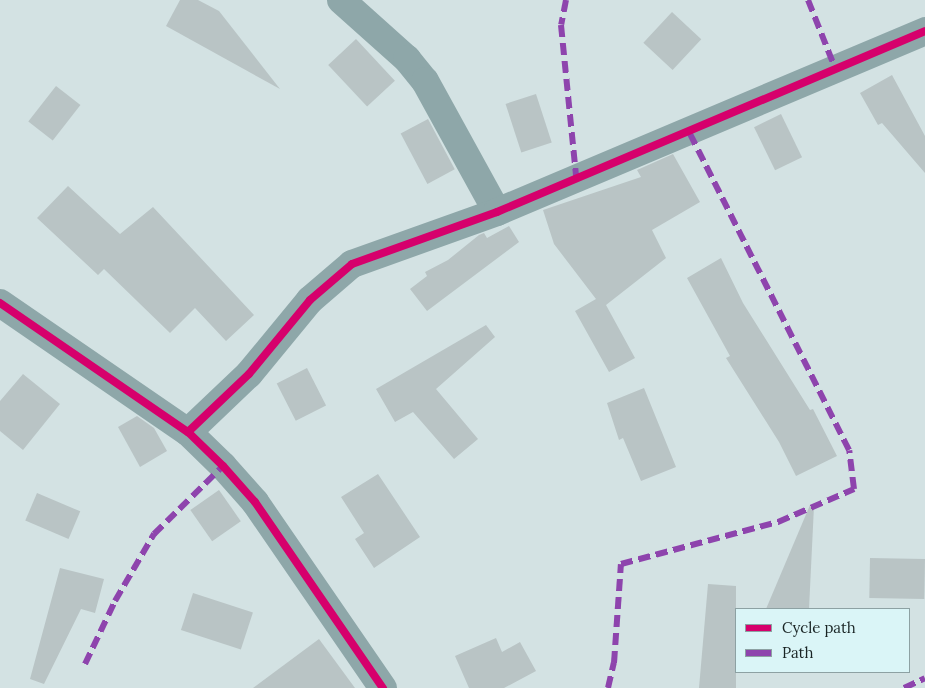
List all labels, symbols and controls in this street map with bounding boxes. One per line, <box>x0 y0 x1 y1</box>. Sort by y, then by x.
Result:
legend <box>735 608 910 673</box>
text: Cycle path <box>782 618 856 637</box>
text: Path <box>782 643 813 662</box>

